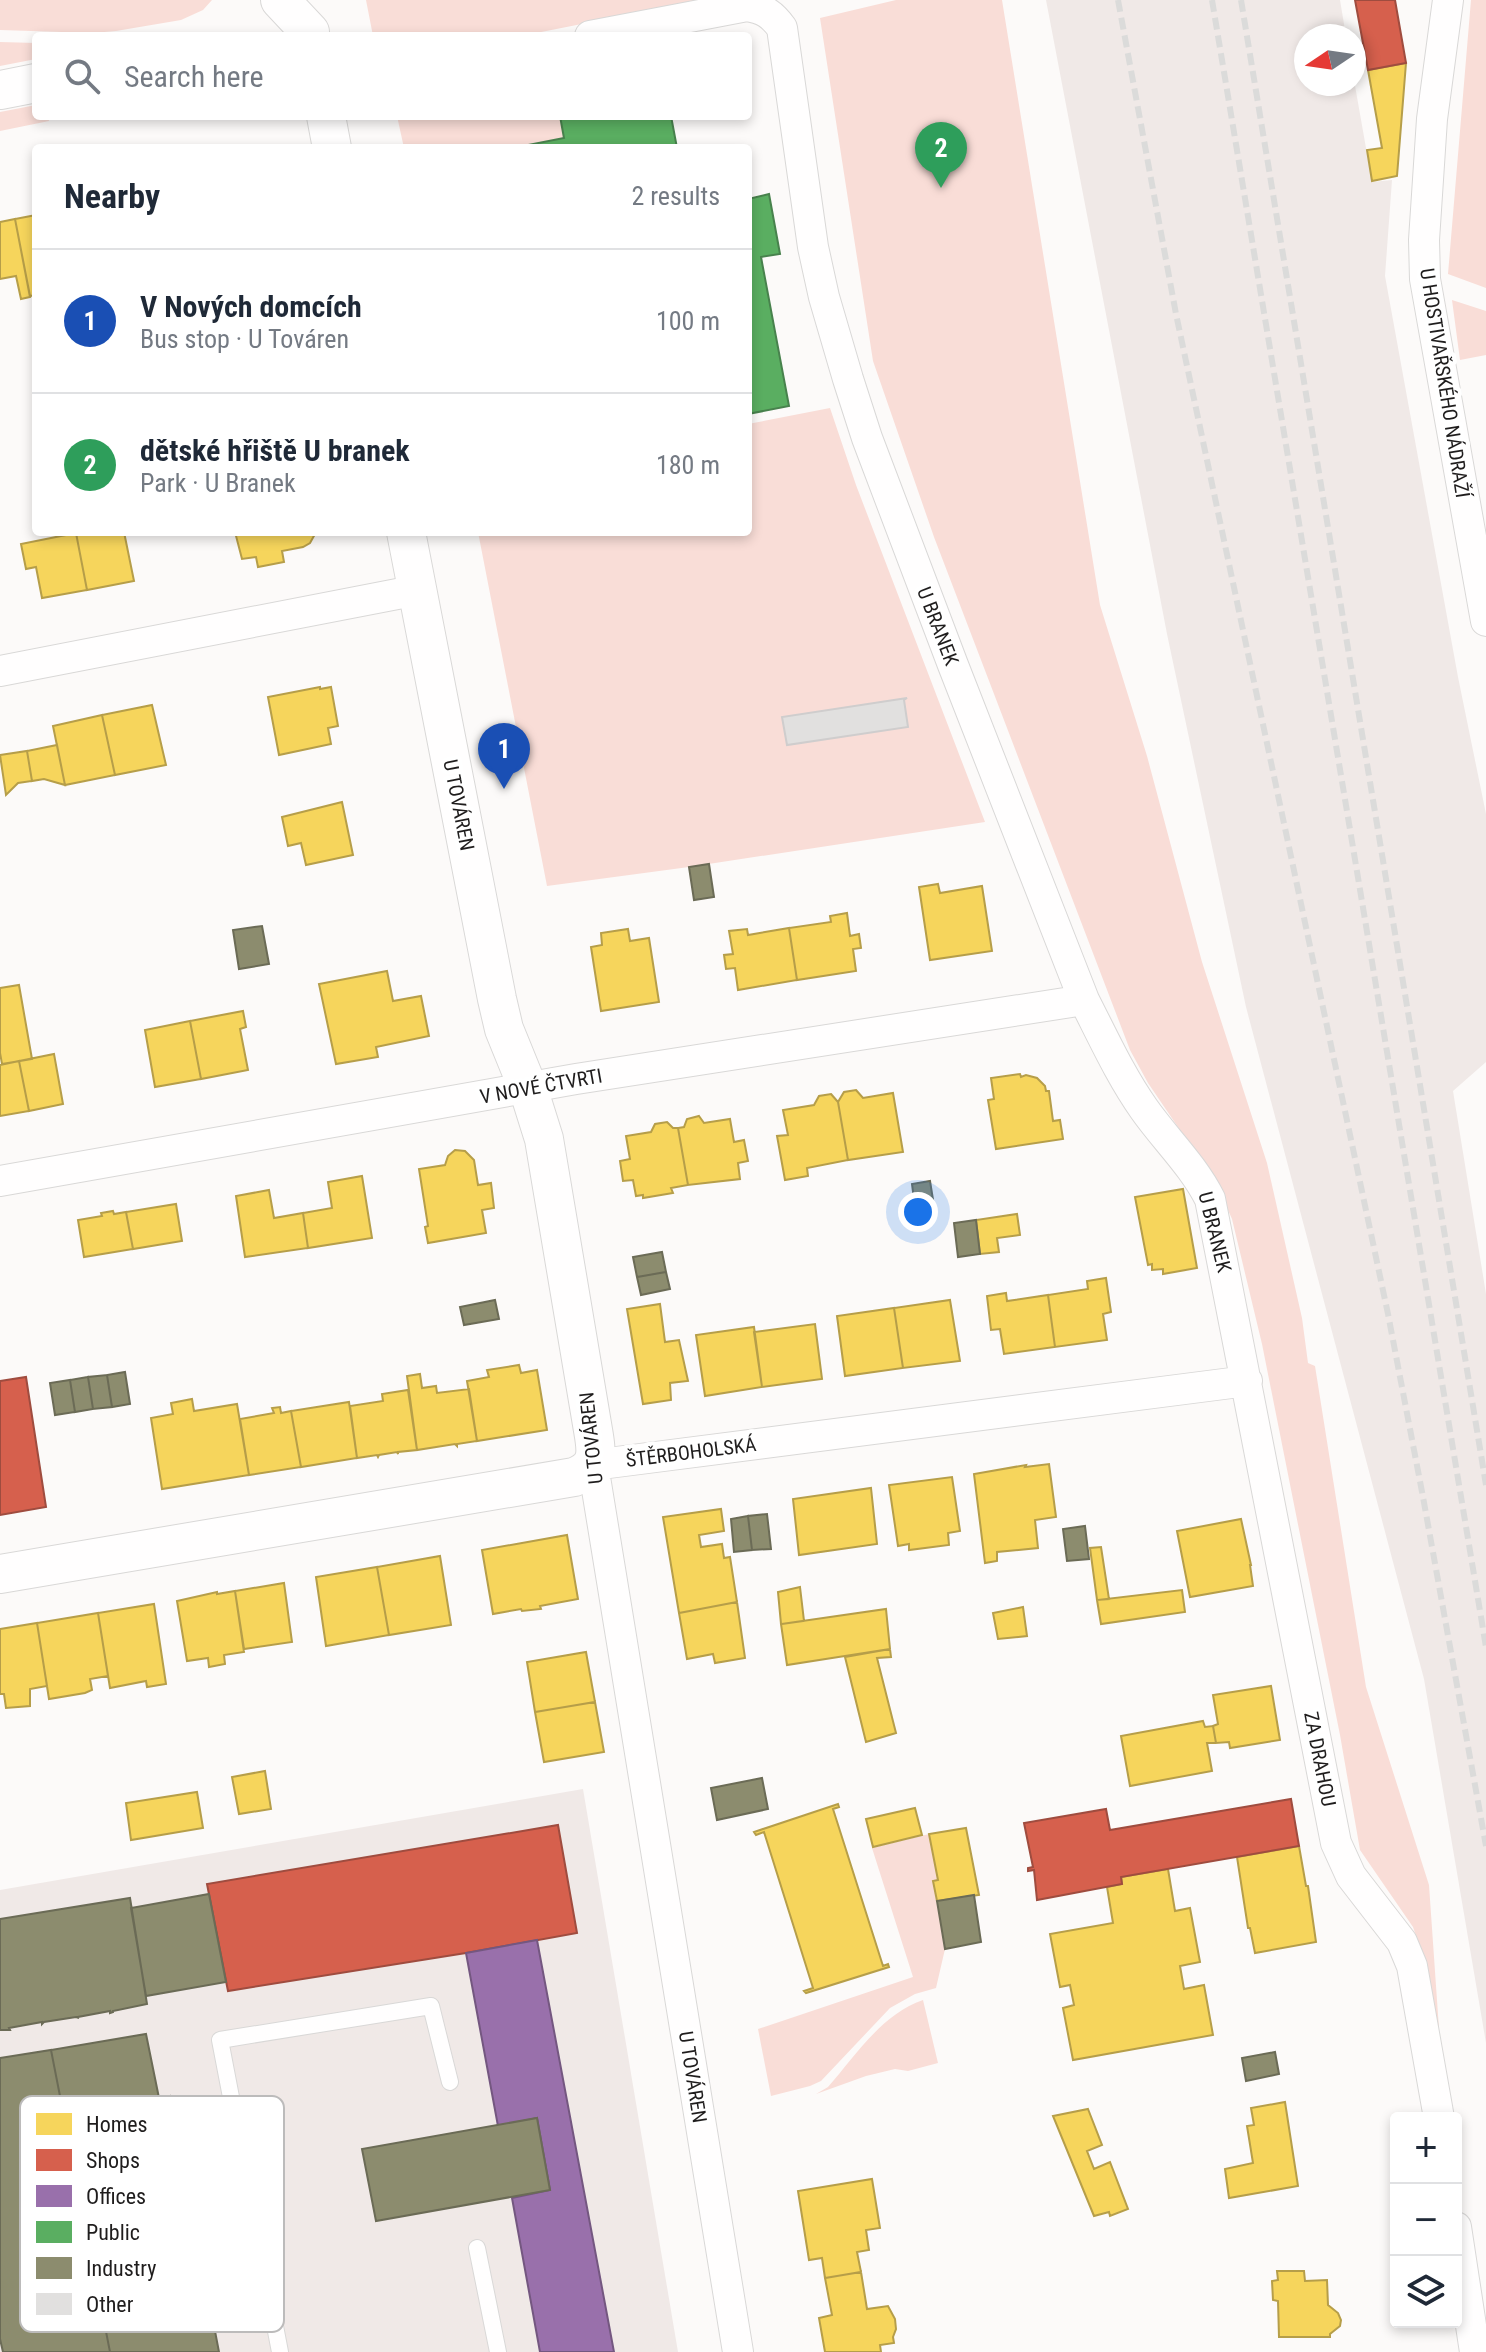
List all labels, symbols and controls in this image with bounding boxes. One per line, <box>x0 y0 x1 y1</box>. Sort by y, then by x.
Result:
north arrow <box>1294 24 1366 96</box>
search box <box>32 32 752 120</box>
icon: search <box>60 54 104 98</box>
text: Search here <box>124 59 264 94</box>
pin: 2 <box>915 122 967 188</box>
text: Nearby <box>64 176 160 216</box>
text: 2 results <box>631 181 720 211</box>
street label: U HOSTIVAŘSKÉHO NÁDRAŽÍ <box>1415 267 1475 500</box>
text: V Nových domcích <box>140 289 362 324</box>
text: 1 <box>83 306 97 336</box>
text: 100 m <box>656 306 720 336</box>
text: Bus stop · U Továren <box>140 324 349 354</box>
text: dětské hřiště U branek <box>140 433 410 468</box>
text: 2 <box>83 450 97 480</box>
text: 180 m <box>656 450 720 480</box>
text: Park · U Branek <box>140 468 296 498</box>
street label: U BRANEK <box>912 583 964 669</box>
pin: 1 <box>478 723 530 789</box>
street label: U TOVÁREN <box>438 757 480 853</box>
street label: V NOVÉ ČTVRTI <box>478 1063 604 1109</box>
street label: U BRANEK <box>1193 1189 1237 1275</box>
your location <box>898 1192 938 1232</box>
street label: U TOVÁREN <box>574 1391 608 1485</box>
street label: ŠTĚRBOHOLSKÁ <box>625 1432 758 1472</box>
street label: ZA DRAHOU <box>1299 1710 1341 1808</box>
street label: U TOVÁREN <box>674 2030 712 2124</box>
legend <box>20 2096 284 2332</box>
text: Homes <box>86 2112 148 2137</box>
map controls <box>1390 2112 1462 2328</box>
button: + <box>1390 2112 1462 2184</box>
text: Shops <box>86 2148 140 2173</box>
text: Offices <box>86 2184 146 2209</box>
button: − <box>1390 2184 1462 2256</box>
text: Public <box>86 2220 140 2245</box>
text: Industry <box>86 2256 156 2281</box>
button: layers <box>1390 2256 1462 2328</box>
text: Other <box>86 2292 134 2317</box>

